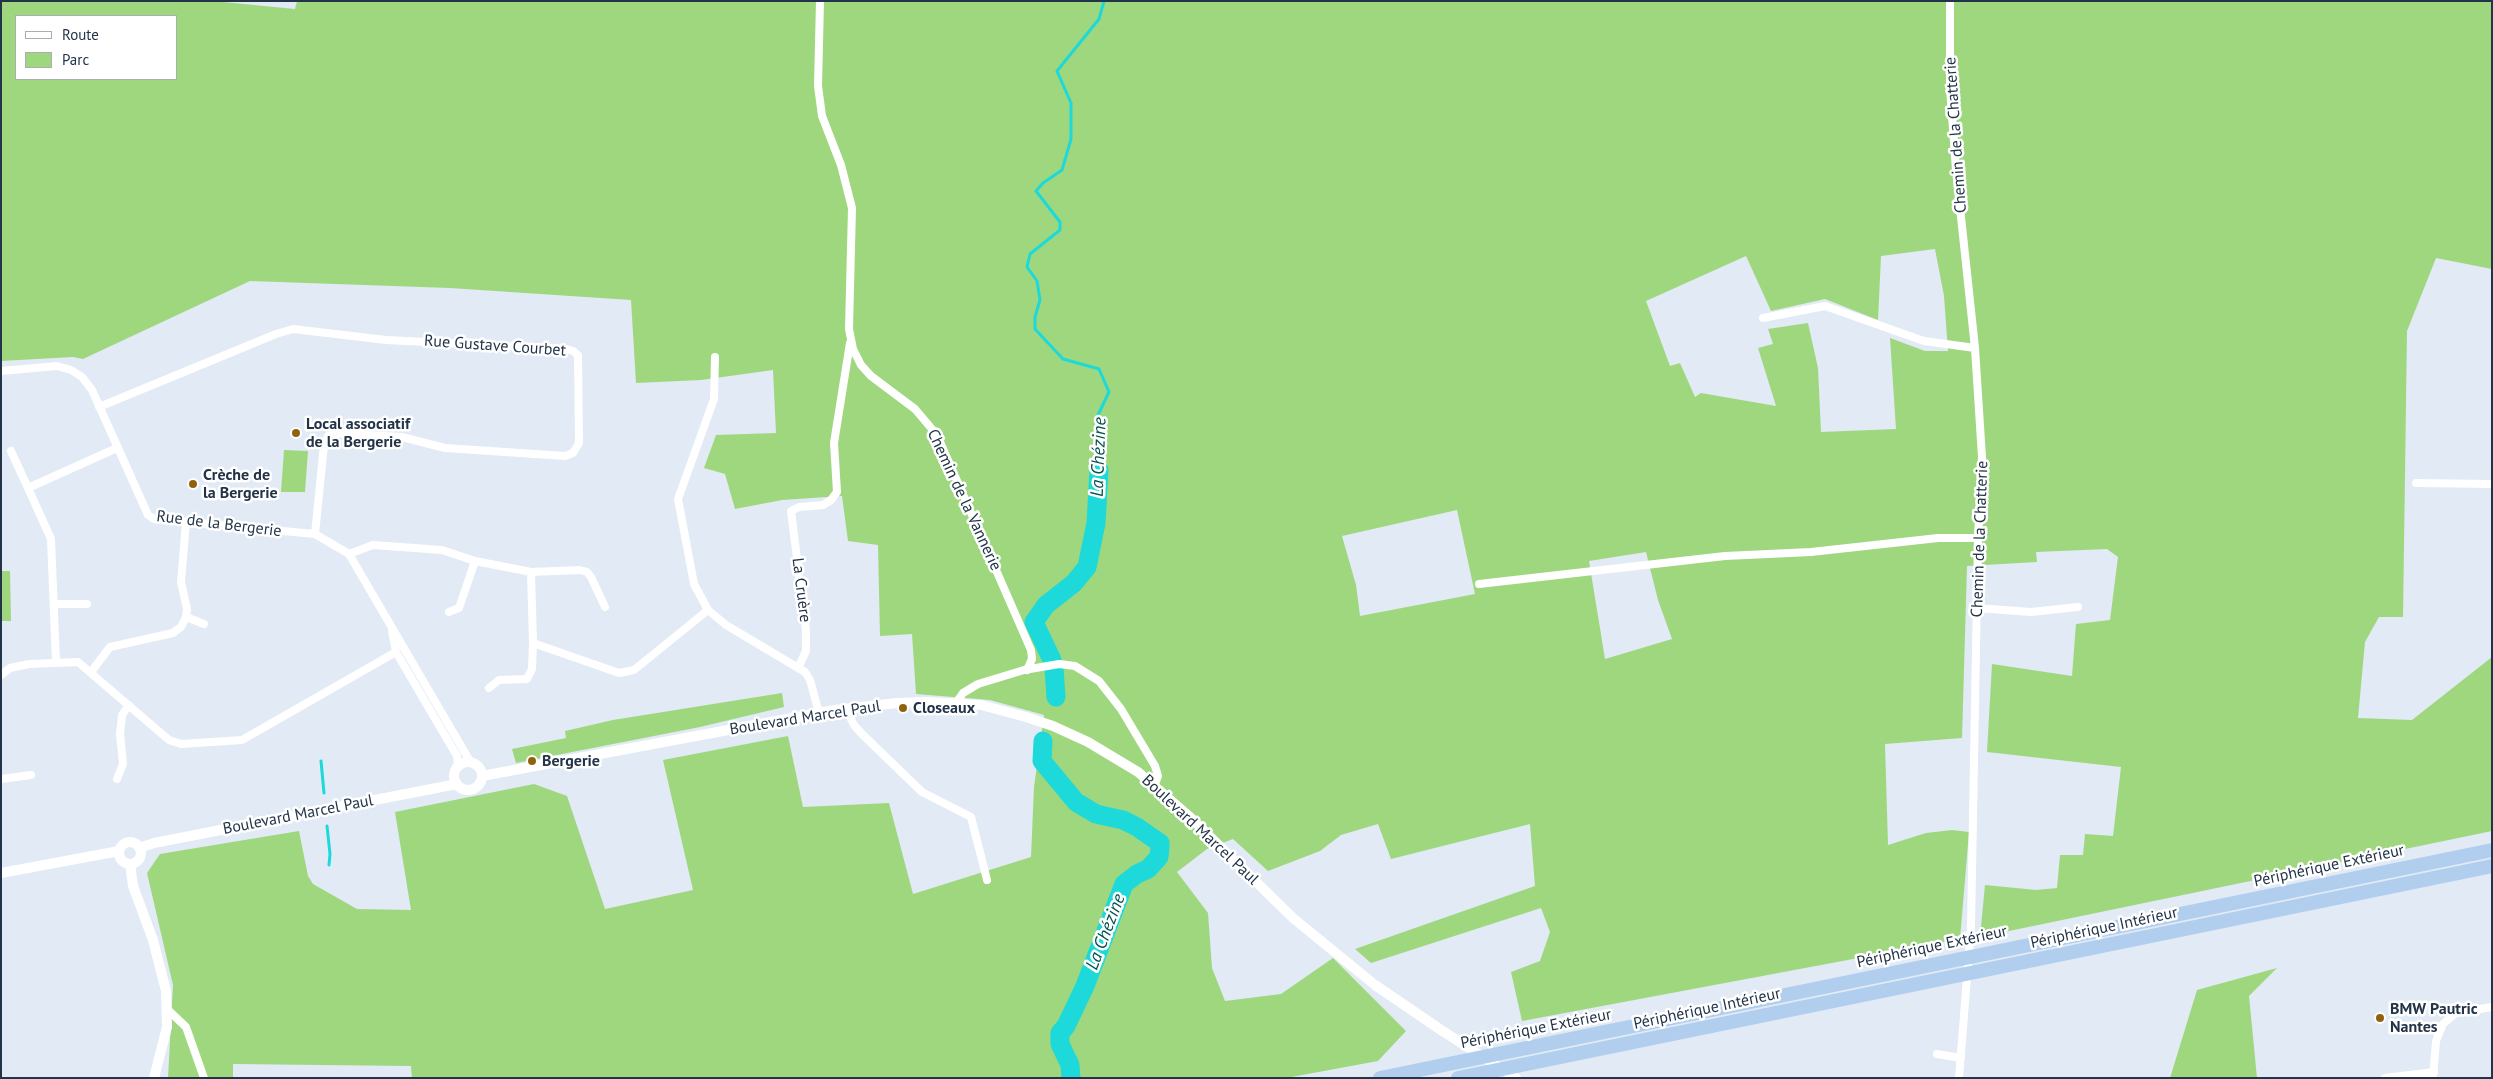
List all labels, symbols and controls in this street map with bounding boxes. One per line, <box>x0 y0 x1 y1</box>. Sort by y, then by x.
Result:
legend <box>15 15 178 80</box>
text: Route <box>62 25 99 44</box>
text: Parc <box>62 50 89 69</box>
street label: Chemin de la Chatterie <box>1941 56 1971 214</box>
street label: Rue Gustave Courbet <box>423 331 567 361</box>
place label: Local associatif de la Bergerie <box>306 414 410 452</box>
water label: La Chézine <box>1087 417 1111 497</box>
street label: Chemin de la Vannerie <box>923 426 1005 574</box>
marker: Local associatif de la Bergerie <box>290 427 302 439</box>
street label: Chemin de la Chatterie <box>1968 460 1992 618</box>
place label: Crèche de la Bergerie <box>203 465 278 503</box>
marker: Crèche de la Bergerie <box>187 478 199 490</box>
street label: Rue de la Bergerie <box>155 507 283 541</box>
street label: La Cruère <box>788 557 814 623</box>
street label: Boulevard Marcel Paul <box>728 697 882 739</box>
place label: Closeaux <box>913 698 975 718</box>
marker: Closeaux <box>897 702 909 714</box>
place label: Bergerie <box>542 751 600 771</box>
marker: Bergerie <box>526 755 538 767</box>
street label: Boulevard Marcel Paul <box>1138 771 1262 889</box>
street label: Boulevard Marcel Paul <box>221 791 375 839</box>
street label: Périphérique Extérieur <box>2252 841 2406 891</box>
water label: La Chézine <box>1082 891 1130 973</box>
street label: Périphérique Intérieur <box>2029 903 2179 953</box>
street label: Périphérique Extérieur <box>1855 922 2009 972</box>
street label: Périphérique Intérieur <box>1632 984 1782 1034</box>
place label: BMW Pautric Nantes <box>2390 999 2478 1037</box>
street label: Périphérique Extérieur <box>1459 1005 1613 1053</box>
marker: BMW Pautric Nantes <box>2374 1012 2386 1024</box>

